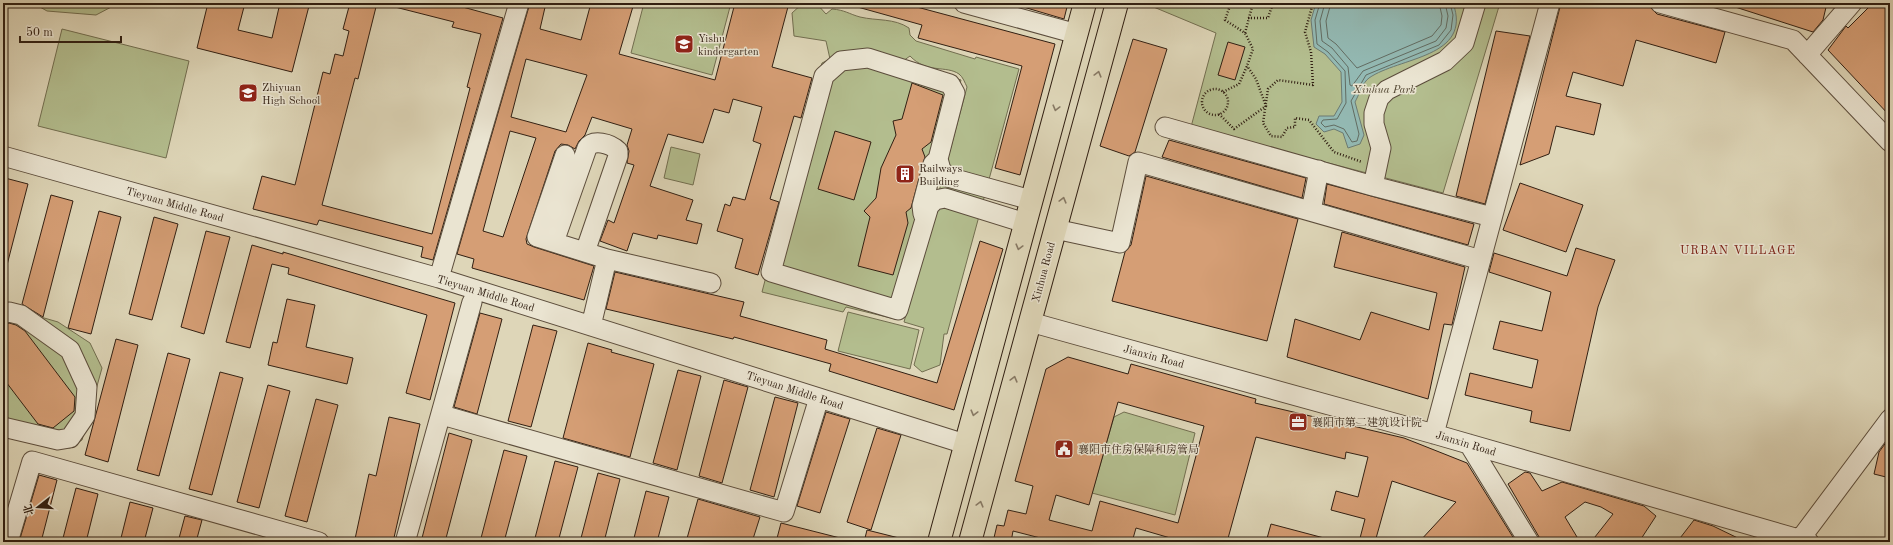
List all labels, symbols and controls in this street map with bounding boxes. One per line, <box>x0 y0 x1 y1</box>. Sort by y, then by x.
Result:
scale bar <box>20 18 121 44</box>
text: 50 m <box>26 26 53 39</box>
school or university icon: Yishu kindergarten <box>673 33 695 55</box>
place label: Yishu kindergarten <box>698 34 759 58</box>
one-way arrow <box>1093 71 1102 78</box>
school or university icon: Zhiyuan High School <box>237 82 259 104</box>
place label: Zhiyuan High School <box>262 83 320 107</box>
park label: Xinhua Park <box>1353 85 1416 96</box>
one-way arrow <box>1053 105 1061 111</box>
building icon: Railways Building <box>894 163 916 185</box>
place label: Railways Building <box>919 164 963 188</box>
street label: Tieyuan Middle Road <box>124 186 225 225</box>
one-way arrow <box>1059 196 1067 203</box>
street label: Xinhua Road <box>1031 241 1058 304</box>
one-way arrow <box>1015 243 1024 250</box>
district label: URBAN VILLAGE <box>1680 245 1796 257</box>
street label: Tieyuan Middle Road <box>435 274 536 315</box>
street label: Jianxin Road <box>1122 344 1185 371</box>
street label: Tieyuan Middle Road <box>745 371 845 412</box>
one-way arrow <box>1009 376 1018 383</box>
one-way arrow <box>970 409 979 416</box>
office icon: 襄阳市第二建筑设计院 <box>1287 411 1309 433</box>
place label: 襄阳市第二建筑设计院 <box>1312 416 1422 429</box>
street label: Jianxin Road <box>1434 430 1497 459</box>
public building icon: 襄阳市住房保障和房管局 <box>1053 438 1075 460</box>
place label: 襄阳市住房保障和房管局 <box>1078 443 1199 456</box>
north arrow <box>18 487 58 527</box>
one-way arrow <box>975 501 984 508</box>
text: 北 <box>22 503 37 517</box>

